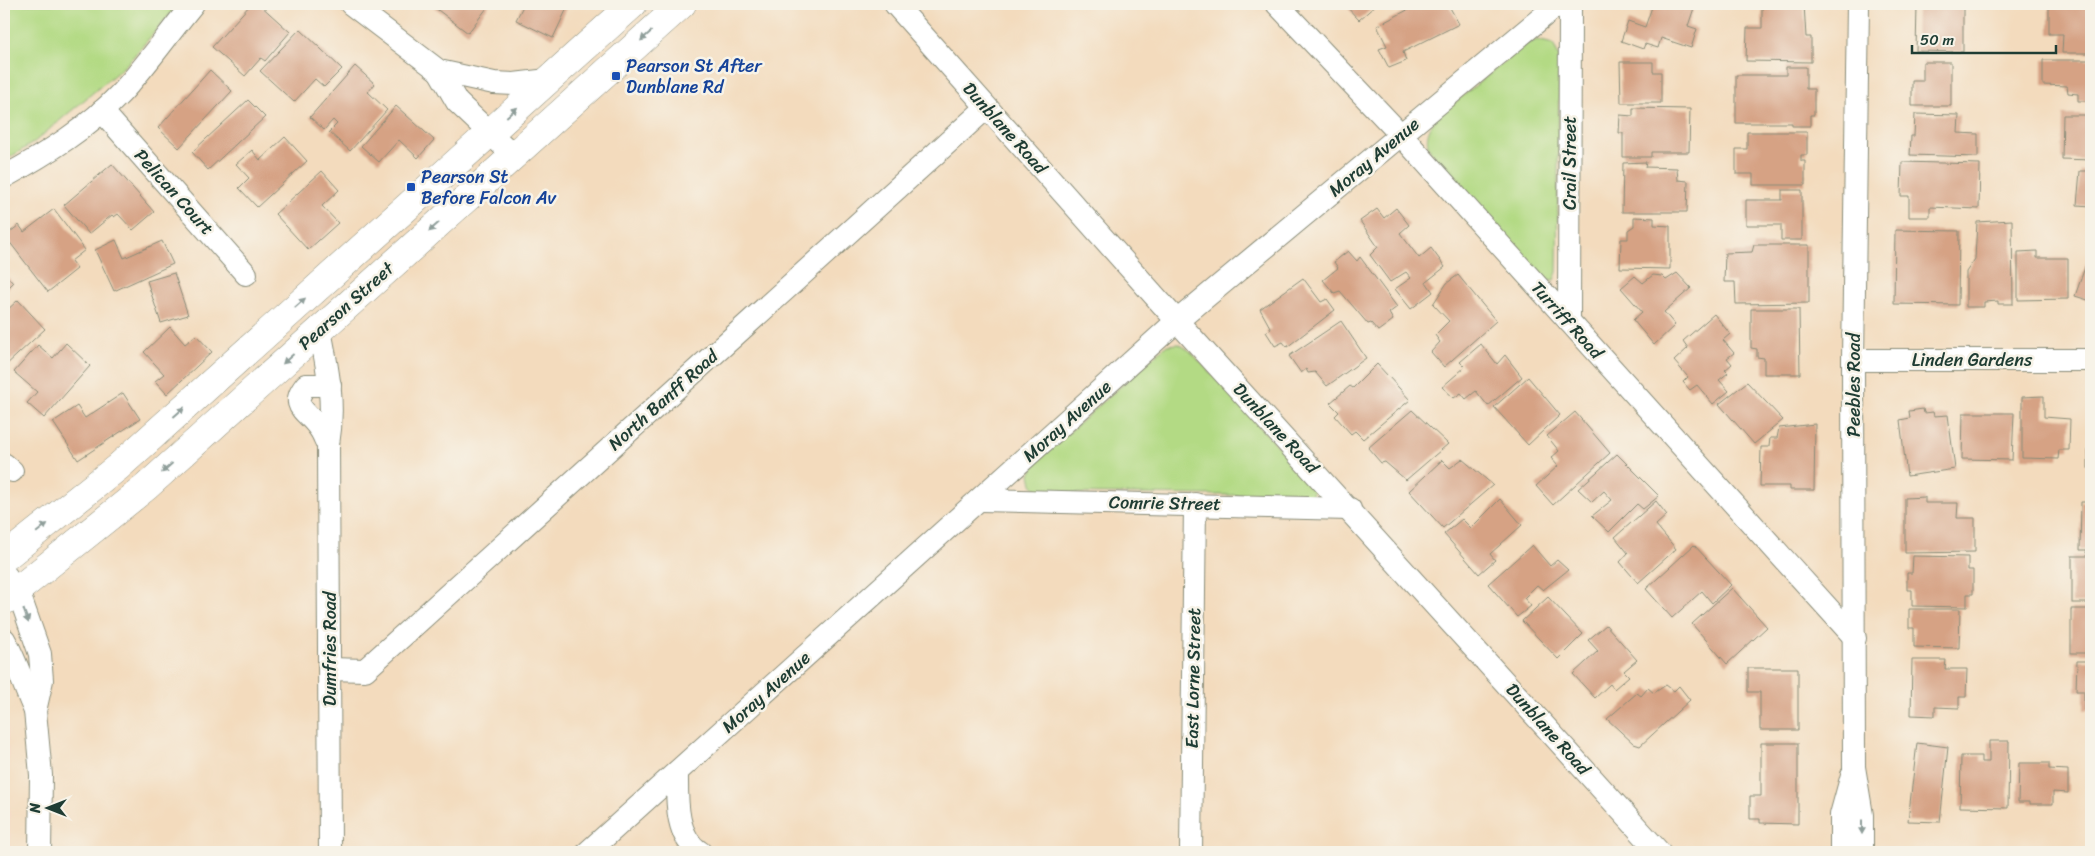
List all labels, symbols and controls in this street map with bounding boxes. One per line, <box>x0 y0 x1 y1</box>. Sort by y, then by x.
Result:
scale bar <box>1912 22 2056 54</box>
text: 50 m <box>1920 27 1955 53</box>
one-way arrow <box>640 30 652 42</box>
place label: Pearson St After Dunblane Rd <box>626 50 763 103</box>
marker: Pearson St After Dunblane Rd <box>610 70 622 82</box>
street label: Dunblane Road <box>954 74 1057 183</box>
one-way arrow <box>505 106 517 118</box>
street label: Moray Avenue <box>1321 109 1427 205</box>
street label: Crail Street <box>1554 116 1586 210</box>
street label: Pelican Court <box>126 141 222 243</box>
place label: Pearson St Before Falcon Av <box>421 161 557 214</box>
marker: Pearson St Before Falcon Av <box>405 181 417 193</box>
one-way arrow <box>428 221 440 233</box>
street label: Pearson Street <box>291 253 402 358</box>
street label: Turriff Road <box>1523 273 1612 368</box>
one-way arrow <box>293 297 305 309</box>
street label: Peebles Road <box>1838 332 1870 437</box>
street label: North Banff Road <box>600 340 727 459</box>
street label: Linden Gardens <box>1912 344 2033 376</box>
one-way arrow <box>282 353 294 365</box>
street label: Moray Avenue <box>1015 372 1119 470</box>
street label: Dunblane Road <box>1225 375 1328 482</box>
one-way arrow <box>173 406 185 418</box>
one-way arrow <box>161 463 174 474</box>
street label: Comrie Street <box>1109 486 1222 520</box>
one-way arrow <box>35 522 48 533</box>
street label: Dumfries Road <box>314 590 346 706</box>
street label: East Lorne Street <box>1176 607 1210 749</box>
one-way arrow <box>23 608 30 623</box>
street label: Moray Avenue <box>714 643 818 741</box>
street label: Dunblane Road <box>1497 675 1600 784</box>
north arrow <box>22 784 72 834</box>
text: N <box>23 803 48 814</box>
one-way arrow <box>1858 819 1866 835</box>

